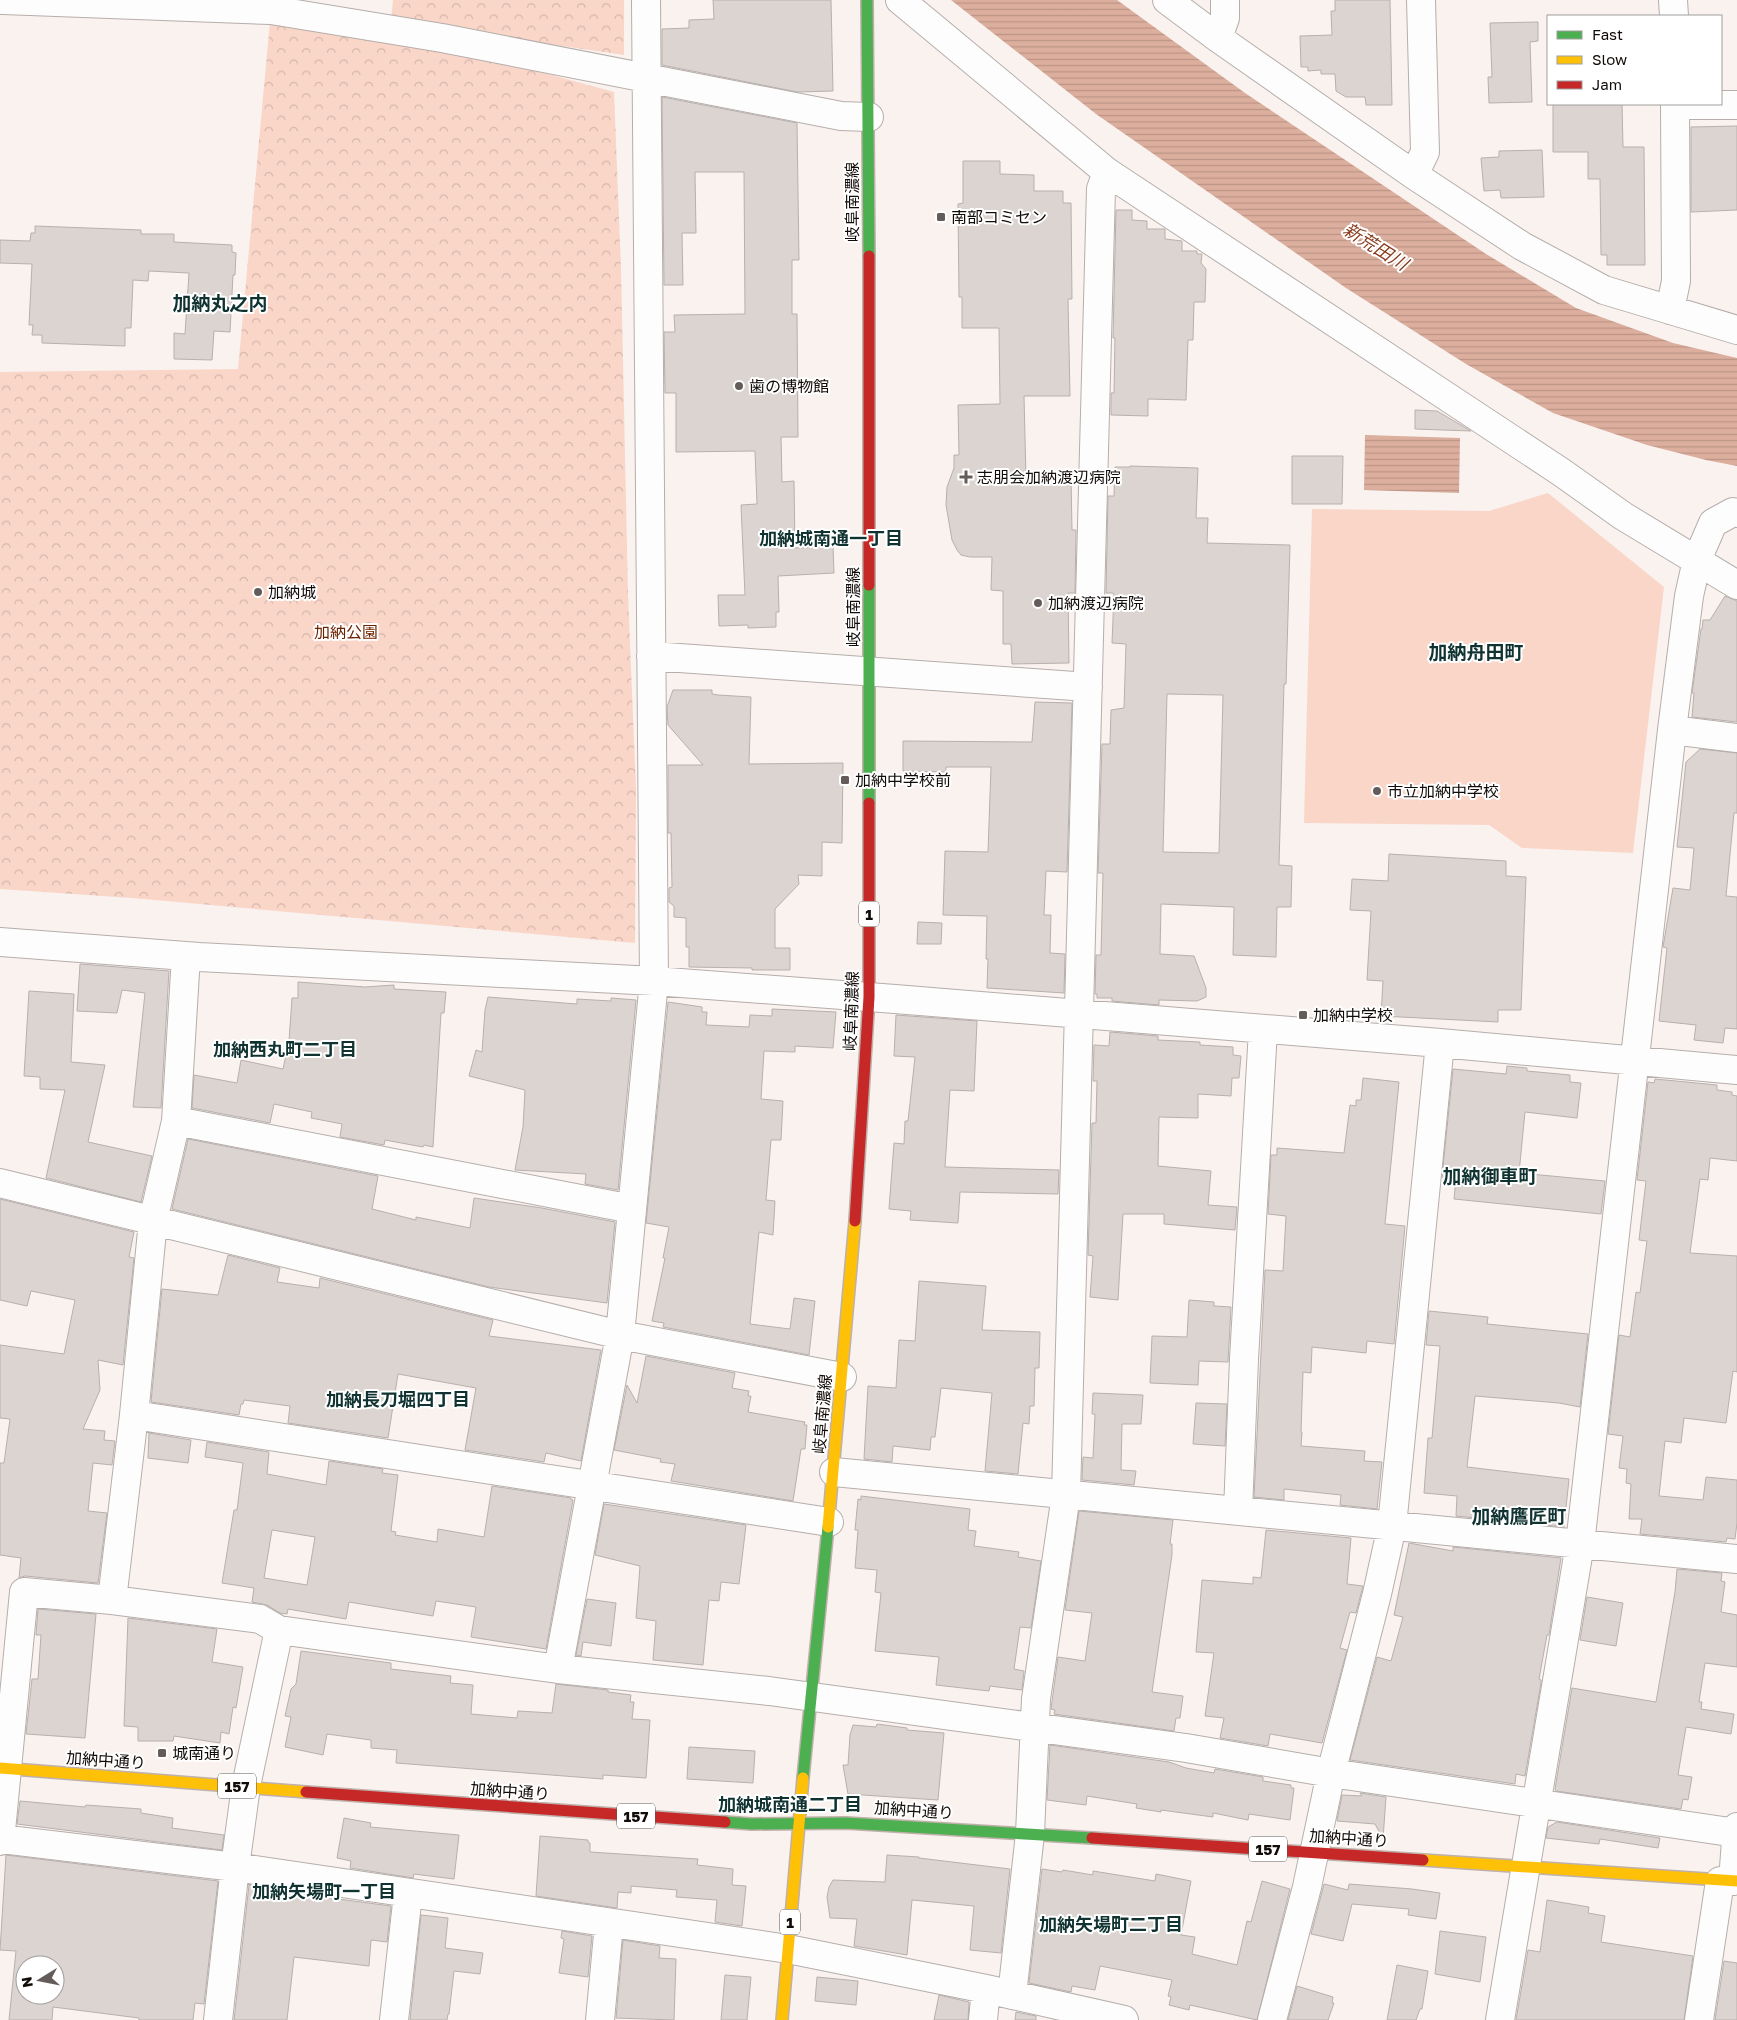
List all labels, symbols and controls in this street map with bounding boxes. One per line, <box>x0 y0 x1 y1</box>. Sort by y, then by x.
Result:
legend <box>1547 15 1722 105</box>
text: Fast <box>1592 25 1623 43</box>
text: Slow <box>1592 50 1627 68</box>
text: Jam <box>1592 75 1622 93</box>
street label: 岐阜南濃線 <box>842 162 862 242</box>
place label: 南部コミセン <box>951 207 1047 227</box>
marker: 南部コミセン <box>935 211 947 223</box>
water label: 新荒田川 <box>1340 218 1414 275</box>
district label: 加納丸之内 <box>172 291 268 314</box>
place label: 歯の博物館 <box>749 376 829 396</box>
marker: 歯の博物館 <box>733 380 745 392</box>
place label: 志朋会加納渡辺病院 <box>977 467 1121 487</box>
marker: 志朋会加納渡辺病院 <box>959 470 973 484</box>
district label: 加納城南通一丁目 <box>759 527 903 549</box>
street label: 岐阜南濃線 <box>843 567 863 647</box>
place label: 加納城 <box>268 582 316 602</box>
marker: 加納城 <box>252 586 264 598</box>
place label: 加納渡辺病院 <box>1048 593 1144 613</box>
marker: 加納渡辺病院 <box>1032 597 1044 609</box>
park label: 加納公園 <box>314 622 378 642</box>
district label: 加納舟田町 <box>1428 640 1524 663</box>
place label: 加納中学校前 <box>855 770 951 790</box>
marker: 加納中学校前 <box>839 774 851 786</box>
place label: 市立加納中学校 <box>1387 781 1499 801</box>
marker: 市立加納中学校 <box>1371 785 1383 797</box>
road number: 1 <box>859 902 879 926</box>
street label: 岐阜南濃線 <box>840 971 862 1051</box>
place label: 加納中学校 <box>1313 1005 1393 1025</box>
marker: 加納中学校 <box>1297 1009 1309 1021</box>
district label: 加納西丸町二丁目 <box>213 1038 357 1060</box>
district label: 加納御車町 <box>1442 1164 1538 1187</box>
street label: 岐阜南濃線 <box>809 1373 835 1455</box>
district label: 加納長刀堀四丁目 <box>326 1388 470 1410</box>
district label: 加納鷹匠町 <box>1471 1504 1567 1527</box>
place label: 城南通り <box>172 1743 236 1763</box>
street label: 加納中通り <box>65 1747 147 1773</box>
marker: 城南通り <box>156 1747 168 1759</box>
road number: 157 <box>218 1774 256 1798</box>
street label: 加納中通り <box>469 1778 551 1804</box>
district label: 加納城南通二丁目 <box>718 1793 862 1815</box>
street label: 加納中通り <box>873 1797 955 1823</box>
road number: 157 <box>617 1804 655 1828</box>
street label: 加納中通り <box>1308 1825 1390 1851</box>
road number: 157 <box>1249 1836 1287 1862</box>
district label: 加納矢場町一丁目 <box>252 1880 396 1902</box>
road number: 1 <box>780 1910 800 1934</box>
district label: 加納矢場町二丁目 <box>1039 1913 1183 1935</box>
north arrow <box>15 1955 65 2005</box>
text: N <box>17 1976 36 1989</box>

